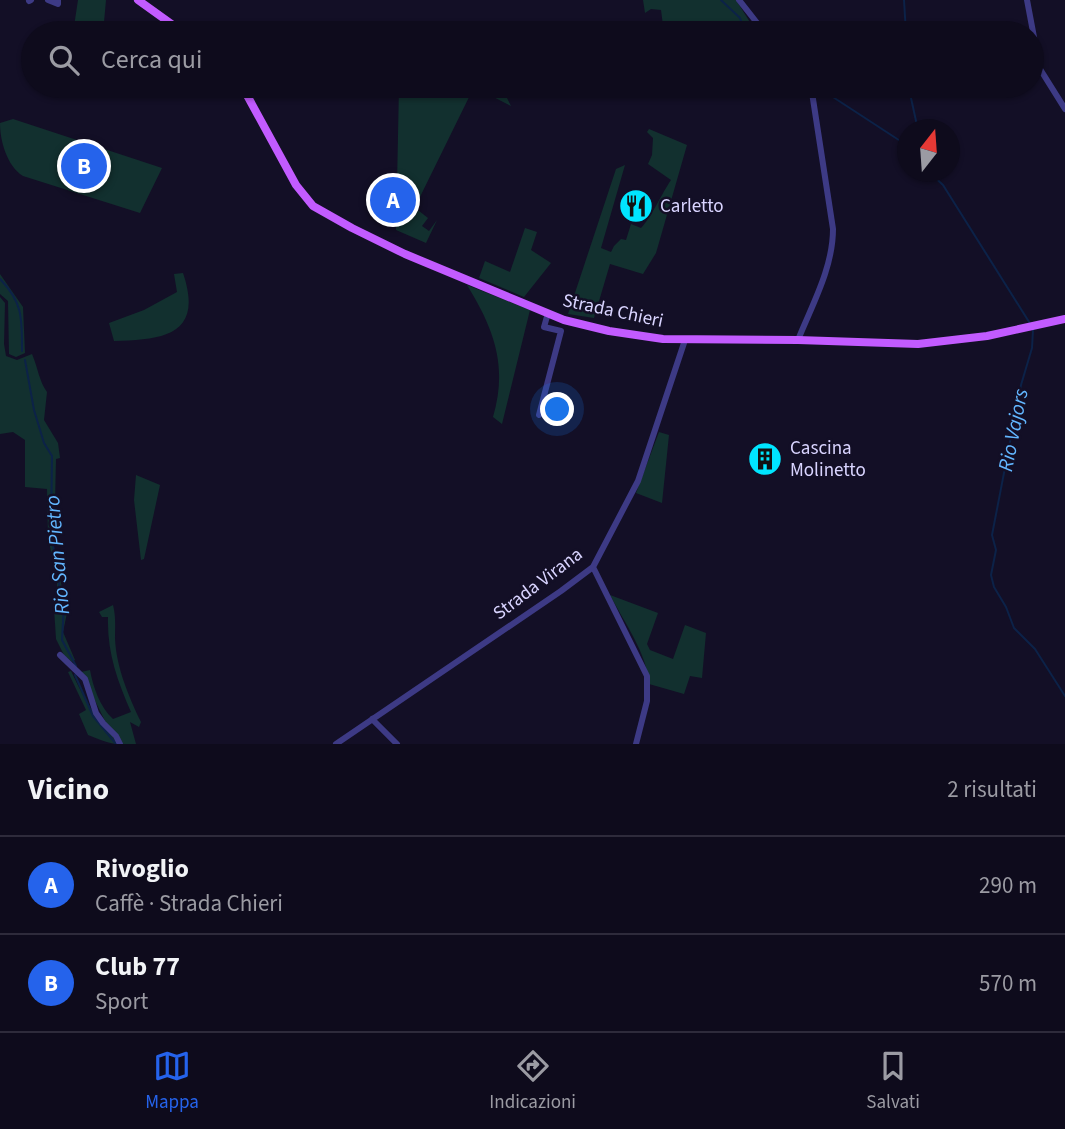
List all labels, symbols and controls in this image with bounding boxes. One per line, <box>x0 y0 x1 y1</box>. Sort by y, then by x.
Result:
search box <box>21 21 1044 98</box>
icon: search <box>45 41 83 79</box>
text: Cerca qui <box>101 41 202 78</box>
north arrow <box>897 119 960 182</box>
pin: B <box>61 140 107 192</box>
pin: A <box>370 174 416 226</box>
restaurant icon: Carletto <box>617 187 655 225</box>
place label: Carletto <box>660 193 724 220</box>
street label: Strada Chieri <box>560 287 666 335</box>
water label: Rio Vajors <box>990 386 1036 474</box>
your location <box>540 392 574 426</box>
place label: Cascina Molinetto <box>790 435 866 484</box>
building icon: Cascina Molinetto <box>746 440 784 478</box>
water label: Rio San Pietro <box>37 494 77 616</box>
street label: Strada Virana <box>488 541 588 627</box>
text: Vicino <box>28 768 109 811</box>
text: 2 risultati <box>947 773 1037 806</box>
text: Rivoglio <box>95 850 189 887</box>
text: A <box>44 869 58 902</box>
text: 290 m <box>979 869 1037 902</box>
text: Caffè · Strada Chieri <box>95 887 283 920</box>
text: Club 77 <box>95 948 180 985</box>
text: B <box>44 967 58 1000</box>
text: 570 m <box>979 967 1037 1000</box>
text: Sport <box>95 985 148 1018</box>
tab: Mappa <box>145 1047 199 1116</box>
tab: Indicazioni <box>489 1047 576 1116</box>
tab: Salvati <box>866 1047 920 1116</box>

